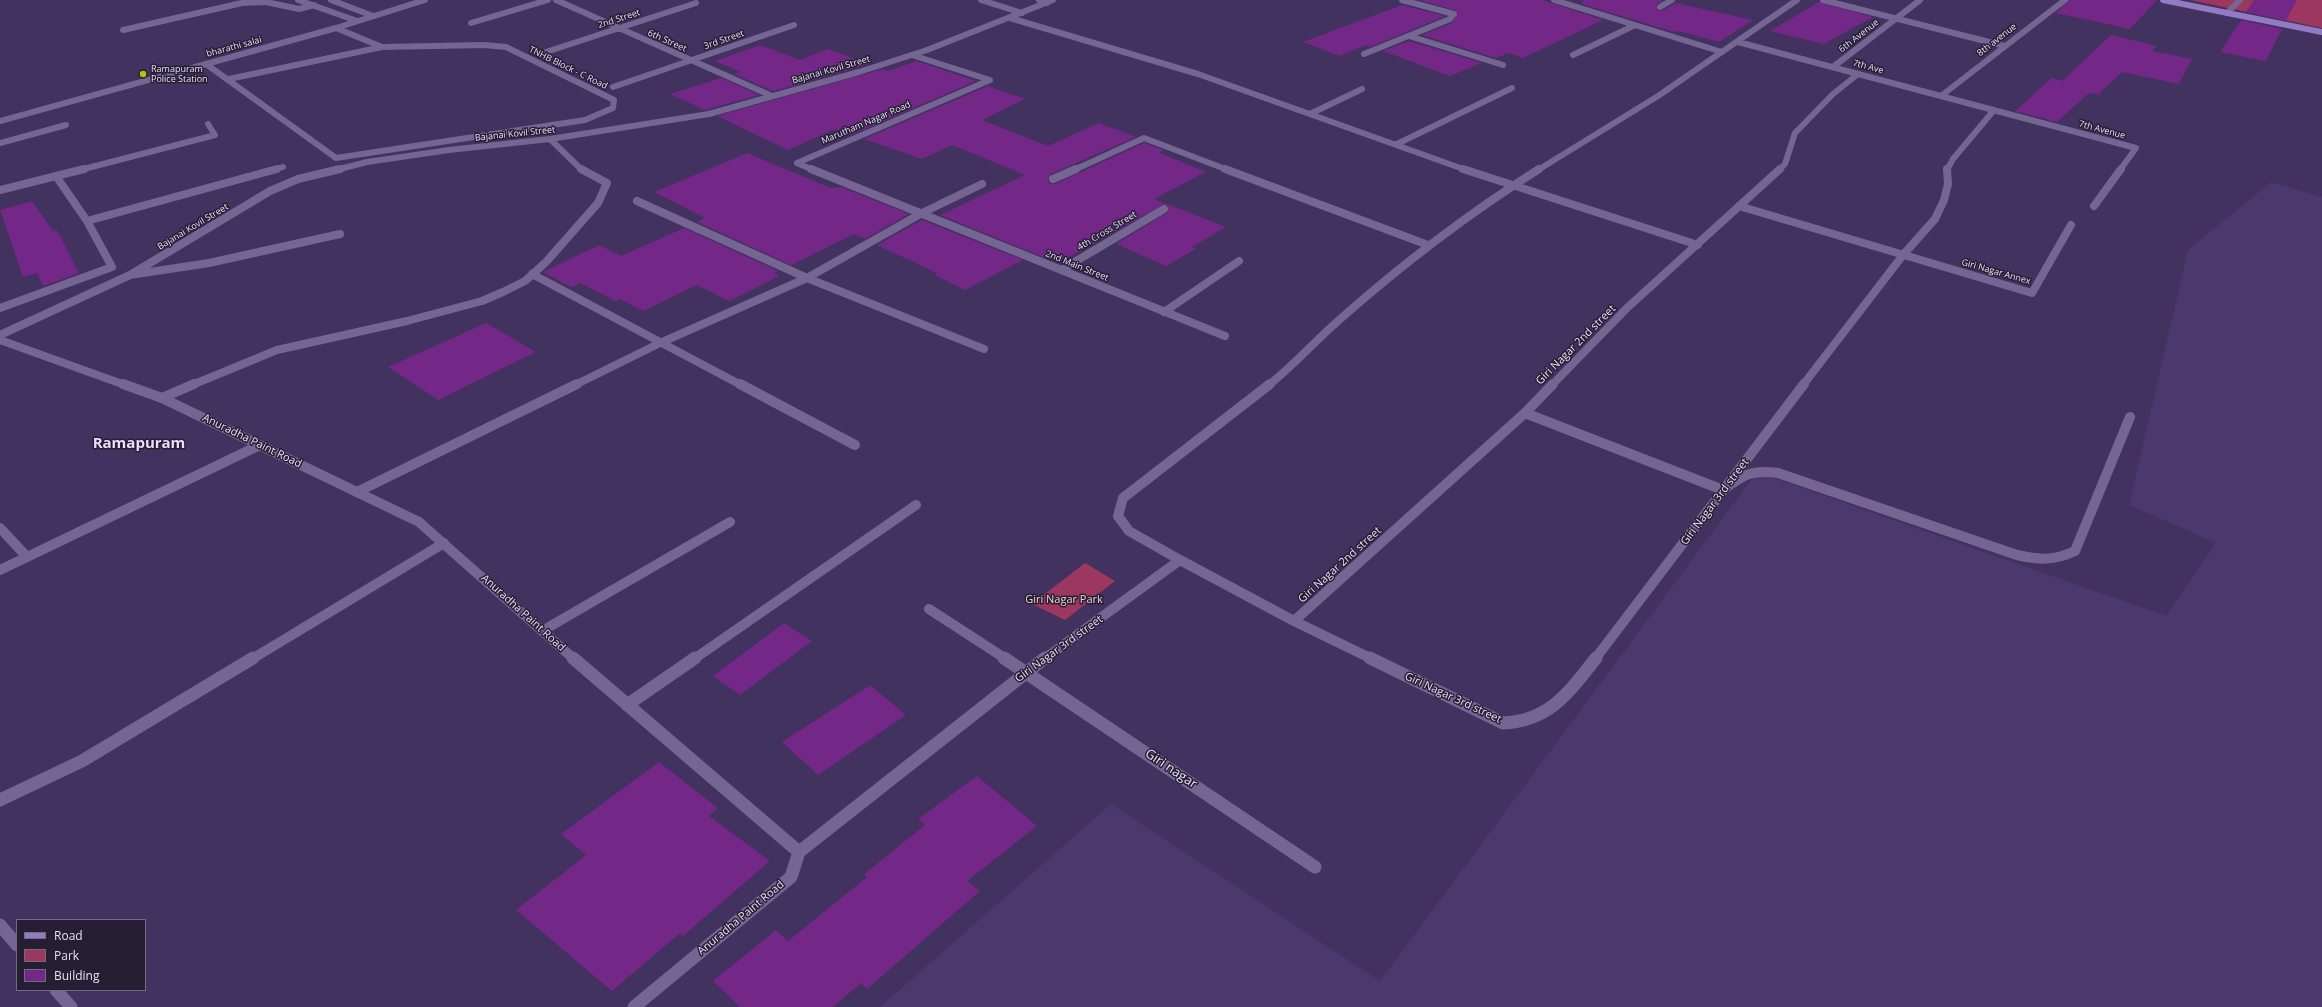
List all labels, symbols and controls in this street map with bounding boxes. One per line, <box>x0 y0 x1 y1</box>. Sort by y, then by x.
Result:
street label: 2nd Street <box>597 7 641 31</box>
street label: 6th Avenue <box>1837 17 1881 55</box>
street label: 8th avenue <box>1975 21 2019 59</box>
street label: 6th Street <box>646 28 688 54</box>
street label: 3rd Street <box>702 28 746 52</box>
street label: bharathi salai <box>205 34 263 60</box>
street label: TNHB Block - C Road <box>527 44 609 92</box>
street label: Bajanai Kovil Street <box>791 54 871 86</box>
street label: 7th Ave <box>1851 58 1885 76</box>
place label: Ramapuram Police Station <box>151 64 208 85</box>
marker: Ramapuram Police Station <box>138 69 148 79</box>
street label: Marutham Nagar Road <box>820 99 912 147</box>
street label: 7th Avenue <box>2078 119 2126 141</box>
street label: Bajanai Kovil Street <box>474 124 556 144</box>
street label: Bajanai Kovil Street <box>156 202 230 252</box>
street label: 4th Cross Street <box>1075 209 1139 253</box>
street label: 2nd Main Street <box>1044 248 1110 284</box>
street label: Giri Nagar Annex <box>1960 257 2032 287</box>
street label: Giri Nagar 2nd street <box>1533 302 1619 388</box>
street label: Anuradha Paint Road <box>200 411 304 471</box>
district label: Ramapuram <box>93 435 185 453</box>
street label: Giri Nagar 3rd street <box>1678 456 1752 548</box>
street label: Giri Nagar 2nd street <box>1296 524 1384 606</box>
street label: Anuradha Paint Road <box>478 572 568 654</box>
park label: Giri Nagar Park <box>1025 593 1103 607</box>
street label: Giri Nagar 3rd street <box>1013 613 1105 685</box>
street label: Giri Nagar 3rd street <box>1403 670 1503 726</box>
street label: Giri nagar <box>1142 746 1200 792</box>
street label: Anuradha Paint Road <box>695 878 787 958</box>
legend <box>16 919 146 991</box>
text: Road <box>54 927 83 944</box>
text: Park <box>54 947 79 964</box>
text: Building <box>54 967 99 984</box>

